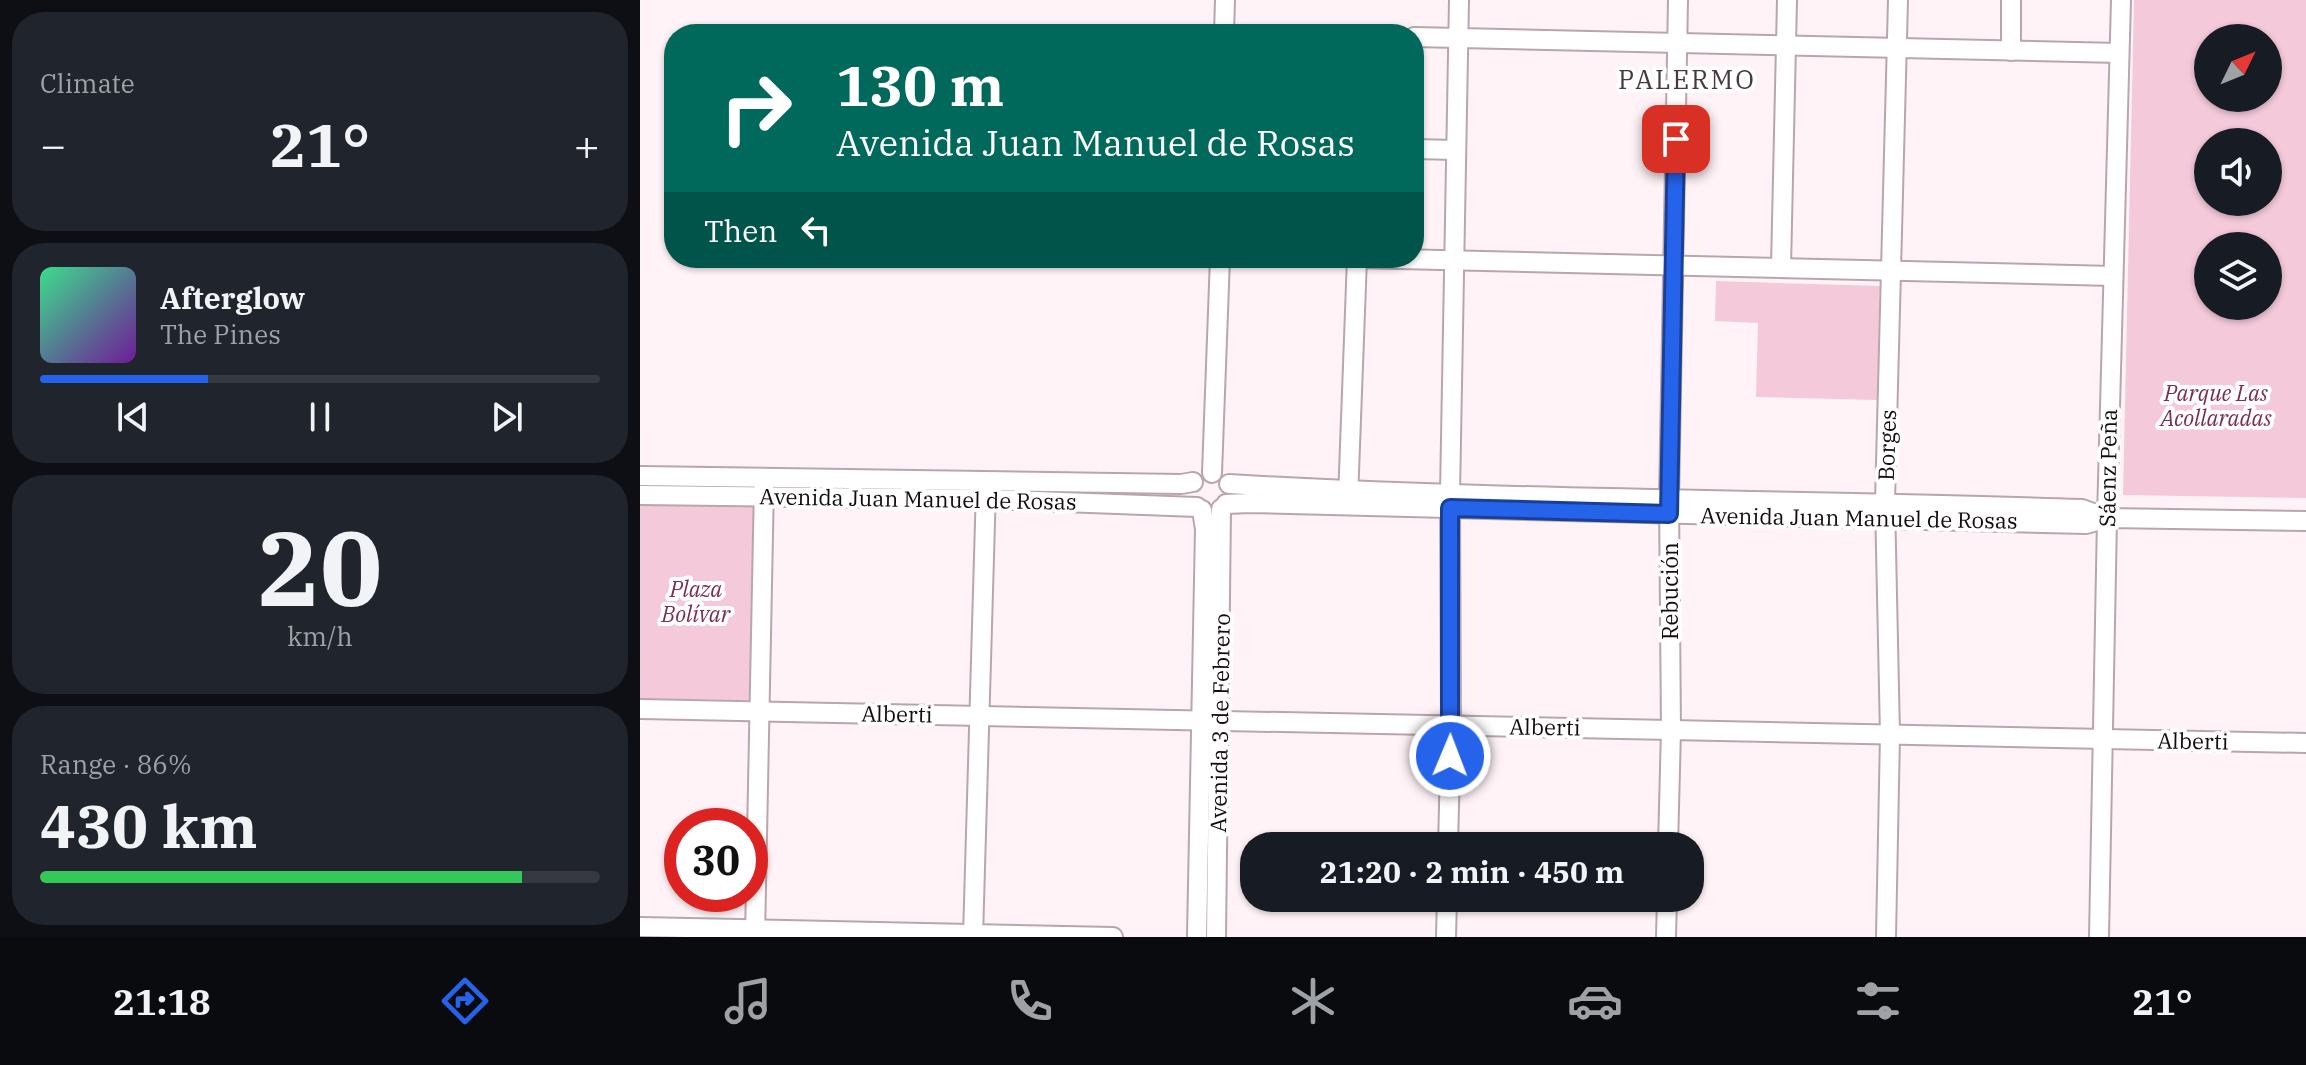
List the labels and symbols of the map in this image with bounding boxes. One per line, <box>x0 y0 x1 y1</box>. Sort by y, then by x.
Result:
north arrow <box>2194 24 2282 112</box>
district label: PALERMO <box>1618 62 1756 96</box>
pin <box>1642 105 1710 173</box>
park label: Parque Las Acollaradas <box>2158 378 2272 432</box>
street label: Borges <box>1871 409 1902 481</box>
street label: Sáenz Peña <box>2092 409 2123 527</box>
street label: Avenida Juan Manuel de Rosas <box>759 481 1077 516</box>
street label: Avenida Juan Manuel de Rosas <box>1700 500 2018 535</box>
street label: Rebución <box>1655 542 1684 640</box>
park label: Plaza Bolívar <box>661 574 732 628</box>
street label: Avenida 3 de Febrero <box>1203 613 1236 833</box>
street label: Alberti <box>861 698 933 729</box>
street label: Alberti <box>1509 711 1581 742</box>
position arrow <box>1408 714 1492 798</box>
street label: Alberti <box>2157 725 2229 756</box>
speed limit sign: 30 <box>664 808 768 912</box>

